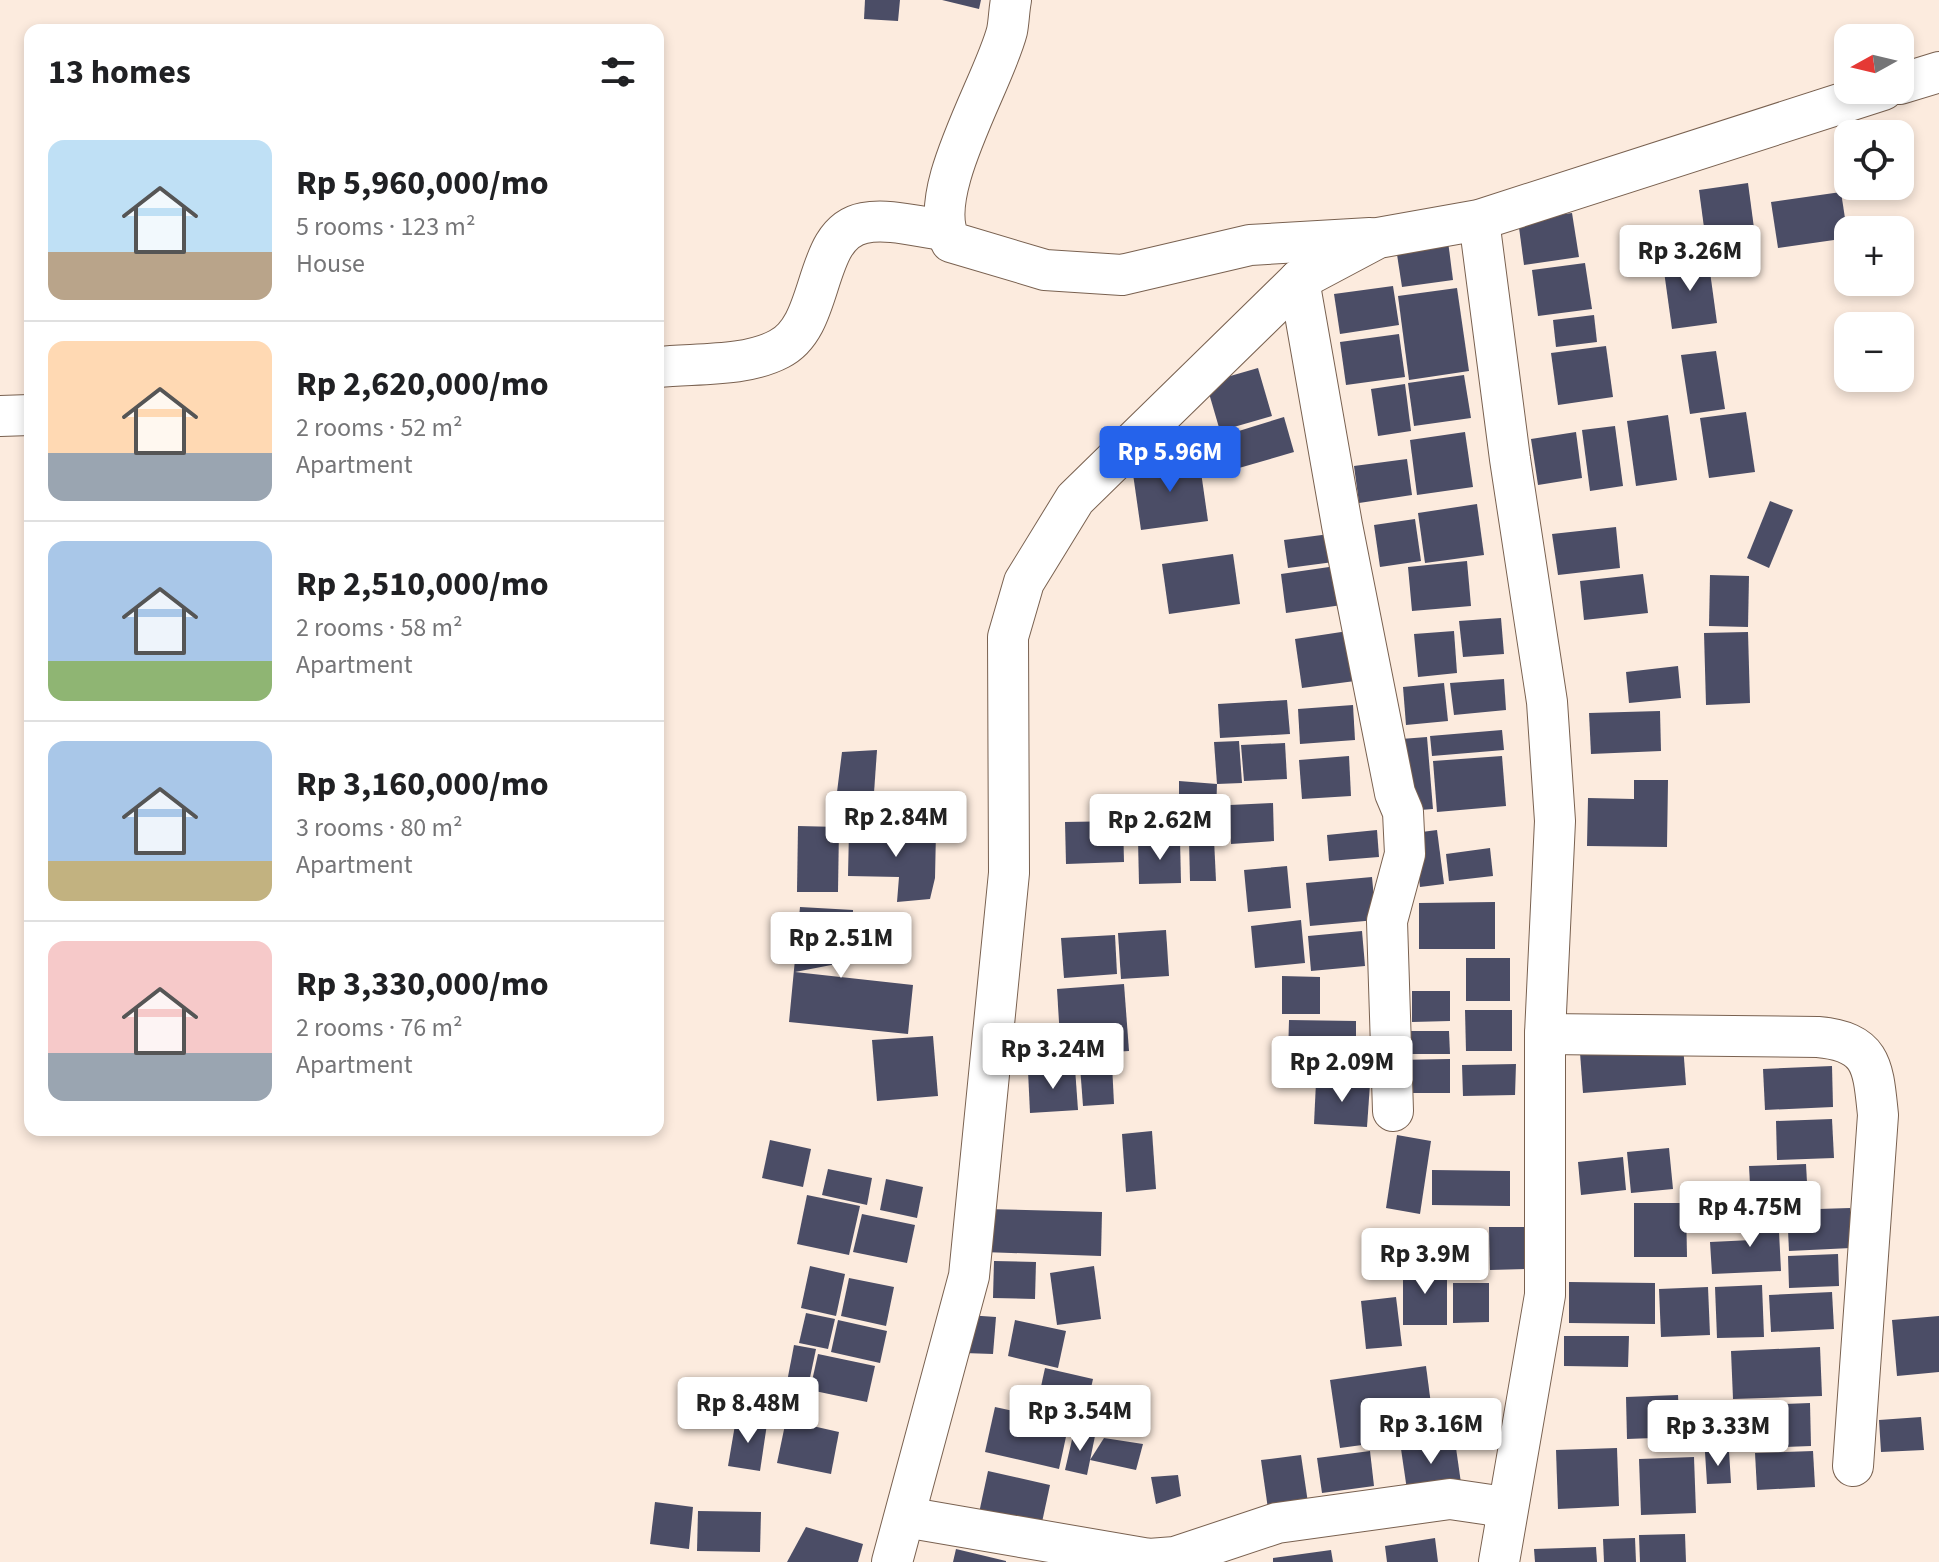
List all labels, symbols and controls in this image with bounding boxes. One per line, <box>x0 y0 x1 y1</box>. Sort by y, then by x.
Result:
north arrow <box>1834 24 1914 104</box>
map controls <box>1834 24 1914 392</box>
text: 13 homes <box>48 48 191 97</box>
icon: filters <box>596 50 640 94</box>
button: locate <box>1834 120 1914 200</box>
text: Rp 5,960,000/mo <box>296 159 549 208</box>
icon: home <box>112 172 208 268</box>
text: 5 rooms · 123 m² <box>296 208 475 245</box>
button: + <box>1834 216 1914 296</box>
pin: Rp 3.26M <box>1607 225 1773 293</box>
text: Rp 3.26M <box>1638 232 1742 269</box>
text: House <box>296 245 365 282</box>
button: − <box>1834 312 1914 392</box>
text: Rp 2,620,000/mo <box>296 360 549 409</box>
icon: home <box>112 373 208 469</box>
text: 2 rooms · 52 m² <box>296 409 463 446</box>
pin: Rp 5.96M <box>1087 426 1253 494</box>
text: Rp 5.96M <box>1118 433 1222 470</box>
text: Apartment <box>296 446 413 483</box>
text: Rp 2,510,000/mo <box>296 560 549 609</box>
icon: home <box>112 573 208 669</box>
text: 2 rooms · 58 m² <box>296 609 463 646</box>
text: Apartment <box>296 646 413 683</box>
text: Rp 3,160,000/mo <box>296 760 549 809</box>
icon: home <box>112 773 208 869</box>
pin: Rp 2.84M <box>813 791 979 859</box>
pin: Rp 2.62M <box>1077 794 1243 862</box>
text: Rp 2.84M <box>844 798 948 835</box>
text: Rp 2.62M <box>1108 801 1212 838</box>
text: 3 rooms · 80 m² <box>296 809 463 846</box>
text: Apartment <box>296 846 413 883</box>
pin: Rp 2.51M <box>758 912 924 980</box>
text: Rp 2.51M <box>789 919 893 956</box>
text: Rp 3,330,000/mo <box>296 960 549 1009</box>
icon: home <box>112 973 208 1069</box>
text: 2 rooms · 76 m² <box>296 1009 463 1046</box>
pin: Rp 3.24M <box>970 1023 1136 1091</box>
text: Rp 3.24M <box>1001 1030 1105 1067</box>
pin: Rp 2.09M <box>1259 1036 1425 1104</box>
text: Rp 2.09M <box>1290 1043 1394 1080</box>
text: Apartment <box>296 1046 413 1083</box>
pin: Rp 4.75M <box>1667 1181 1833 1249</box>
text: Rp 4.75M <box>1698 1188 1802 1225</box>
pin: Rp 3.9M <box>1351 1228 1499 1296</box>
text: Rp 3.9M <box>1379 1235 1471 1272</box>
pin: Rp 8.48M <box>665 1377 831 1445</box>
text: Rp 8.48M <box>696 1384 800 1421</box>
pin: Rp 3.54M <box>997 1385 1163 1453</box>
text: Rp 3.54M <box>1028 1392 1132 1429</box>
pin: Rp 3.16M <box>1348 1398 1514 1466</box>
pin: Rp 3.33M <box>1635 1400 1801 1468</box>
text: Rp 3.16M <box>1379 1405 1483 1442</box>
text: Rp 3.33M <box>1666 1407 1770 1444</box>

